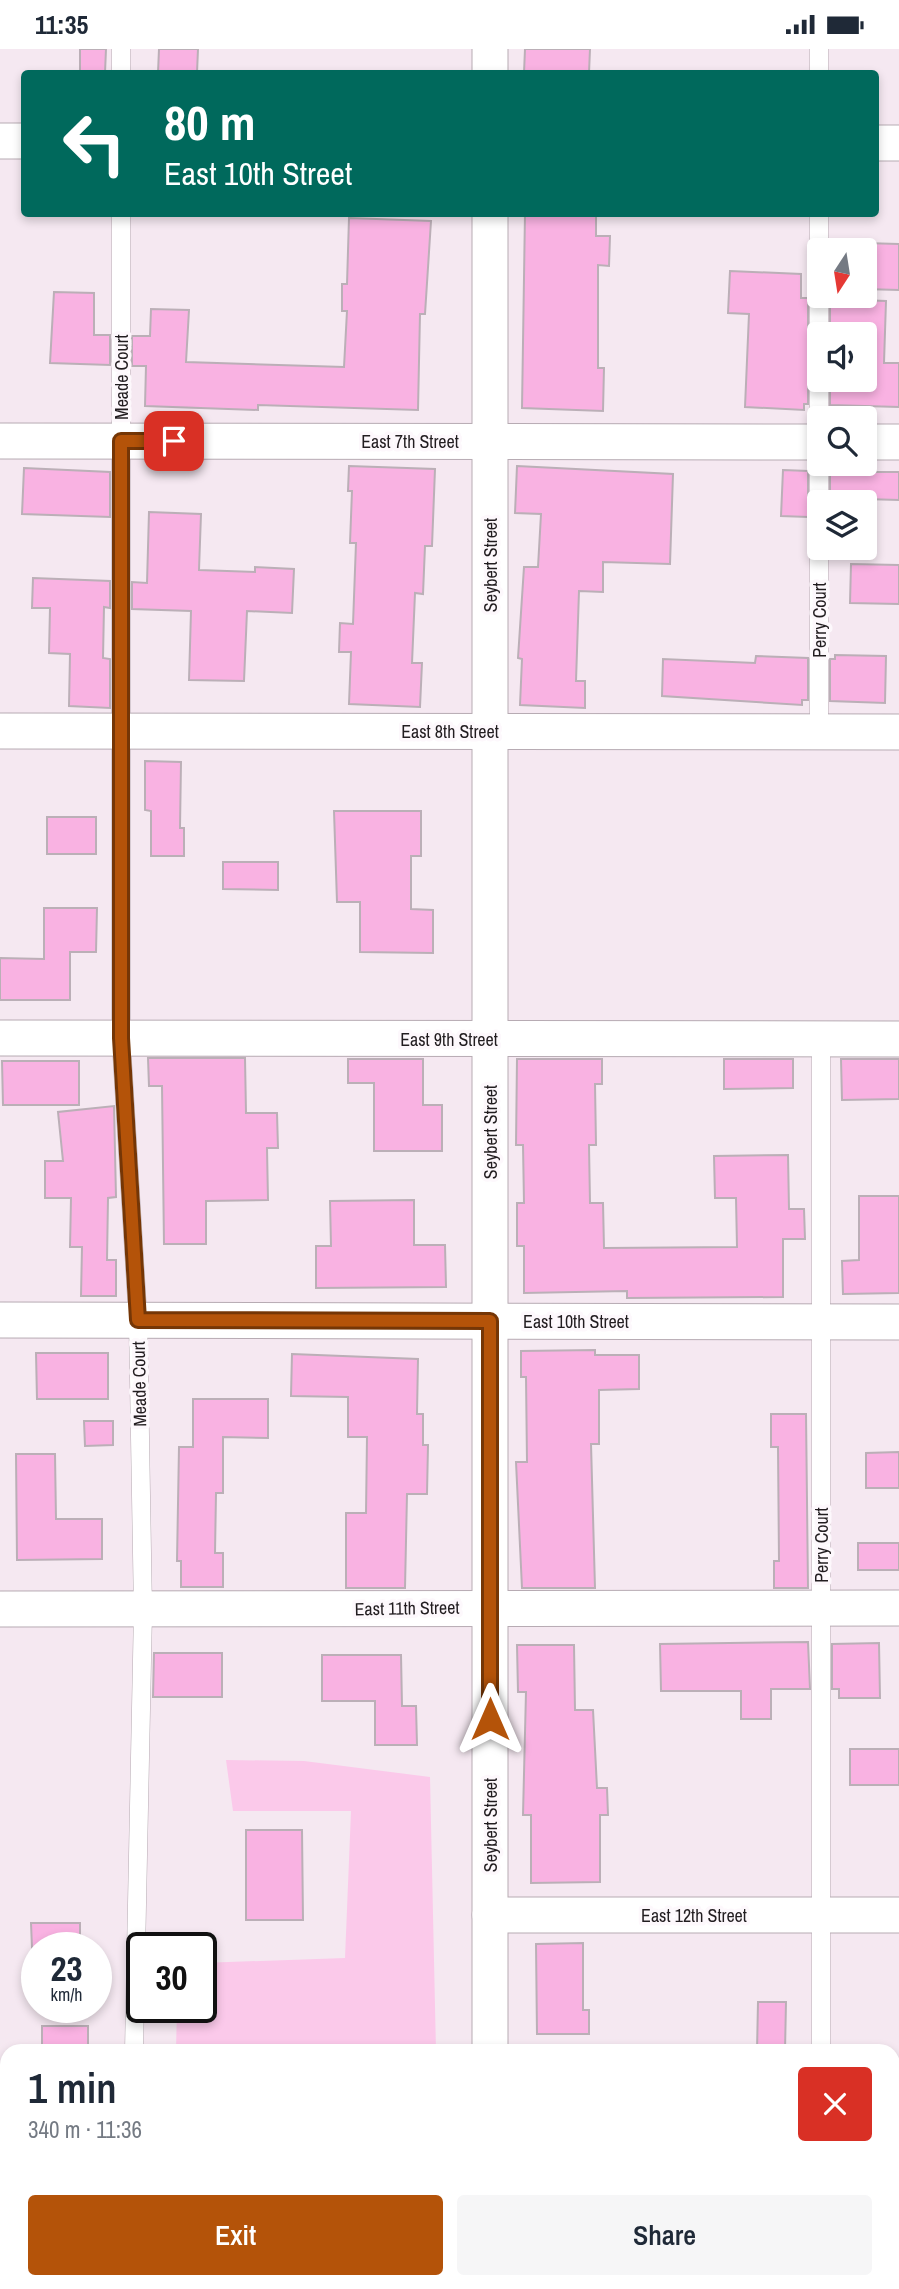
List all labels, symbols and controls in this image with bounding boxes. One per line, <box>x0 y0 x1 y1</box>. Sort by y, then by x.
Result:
text: 11:35 <box>35 7 88 42</box>
text: 80 m <box>164 89 256 155</box>
icon: left <box>49 98 140 189</box>
text: East 10th Street <box>164 152 352 195</box>
north arrow <box>807 238 877 308</box>
map controls <box>807 238 877 560</box>
button: sound <box>807 322 877 392</box>
street label: Meade Court <box>109 334 134 420</box>
button: search <box>807 406 877 476</box>
pin <box>144 411 204 471</box>
icon: arrive <box>155 422 193 460</box>
street label: East 7th Street <box>361 429 459 454</box>
button: layers <box>807 490 877 560</box>
street label: Seybert Street <box>478 518 503 612</box>
street label: Perry Court <box>807 582 832 658</box>
street label: East 8th Street <box>401 719 499 744</box>
street label: East 9th Street <box>400 1027 498 1052</box>
street label: Seybert Street <box>478 1085 503 1179</box>
street label: East 10th Street <box>523 1309 629 1334</box>
street label: Meade Court <box>126 1341 152 1427</box>
street label: Perry Court <box>809 1507 834 1583</box>
street label: East 11th Street <box>354 1595 460 1621</box>
position arrow <box>453 1682 527 1756</box>
street label: Seybert Street <box>478 1778 503 1872</box>
street label: East 12th Street <box>641 1903 747 1928</box>
speed limit sign: 30 <box>126 1932 217 2023</box>
text: 23 <box>51 1945 82 1992</box>
text: km/h <box>51 1982 83 2007</box>
text: 1 min <box>28 2060 117 2116</box>
button: close <box>798 2067 872 2141</box>
text: 340 m · 11:36 <box>28 2114 142 2145</box>
button: Exit <box>28 2195 443 2275</box>
button: Share <box>457 2195 872 2275</box>

